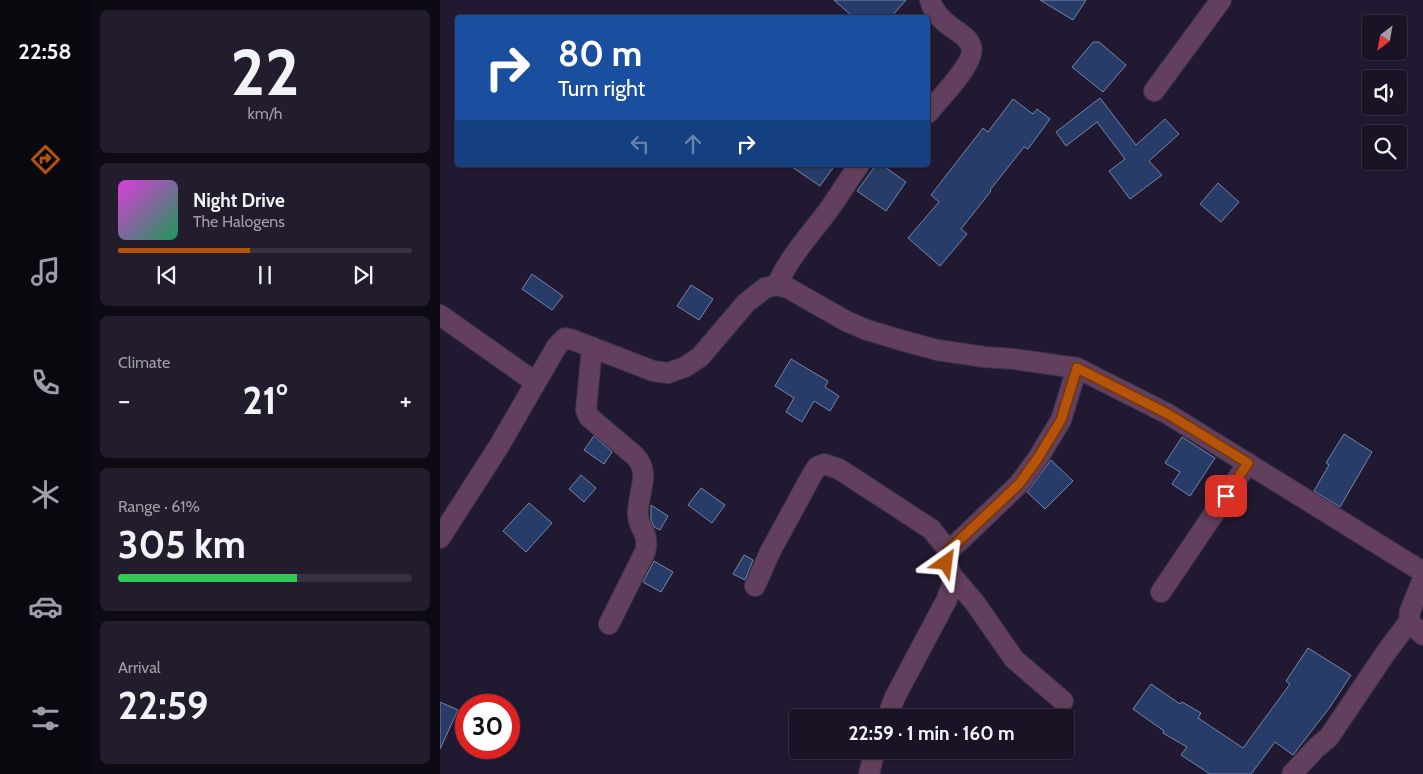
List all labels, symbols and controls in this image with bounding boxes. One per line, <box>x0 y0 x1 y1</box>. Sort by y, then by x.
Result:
north arrow <box>1362 15 1408 60</box>
map controls <box>1362 15 1407 170</box>
text: 22 <box>231 32 299 111</box>
text: 80 m <box>558 32 642 75</box>
icon: right <box>475 35 540 100</box>
text: 22:58 <box>18 38 72 65</box>
button: sound <box>1362 70 1407 115</box>
text: Turn right <box>558 75 645 102</box>
text: km/h <box>247 104 283 123</box>
button: search <box>1362 125 1407 170</box>
icon: left <box>626 130 654 158</box>
icon: ahead <box>679 130 707 158</box>
icon: right <box>732 130 760 158</box>
icon: directions <box>28 142 63 177</box>
text: Night Drive <box>193 189 285 212</box>
text: The Halogens <box>193 212 285 231</box>
icon: music <box>28 254 63 289</box>
icon: previous <box>153 261 181 289</box>
icon: pause <box>251 261 279 289</box>
icon: next <box>349 261 377 289</box>
text: Climate <box>118 353 170 372</box>
icon: phone <box>28 365 63 400</box>
text: 21° <box>242 377 288 424</box>
text: − <box>118 383 130 417</box>
text: + <box>400 383 412 417</box>
pin <box>1205 475 1247 517</box>
icon: climate <box>28 477 63 512</box>
icon: arrive <box>1212 482 1240 510</box>
text: Range · 61% <box>118 497 200 516</box>
text: 305 km <box>118 521 246 568</box>
position arrow <box>919 536 971 588</box>
icon: car <box>28 589 63 624</box>
text: Arrival <box>118 658 161 677</box>
text: 22:59 <box>118 682 208 729</box>
speed limit sign: 30 <box>455 694 520 759</box>
icon: filters <box>28 701 63 736</box>
text: 22:59 · 1 min · 160 m <box>849 722 1014 745</box>

